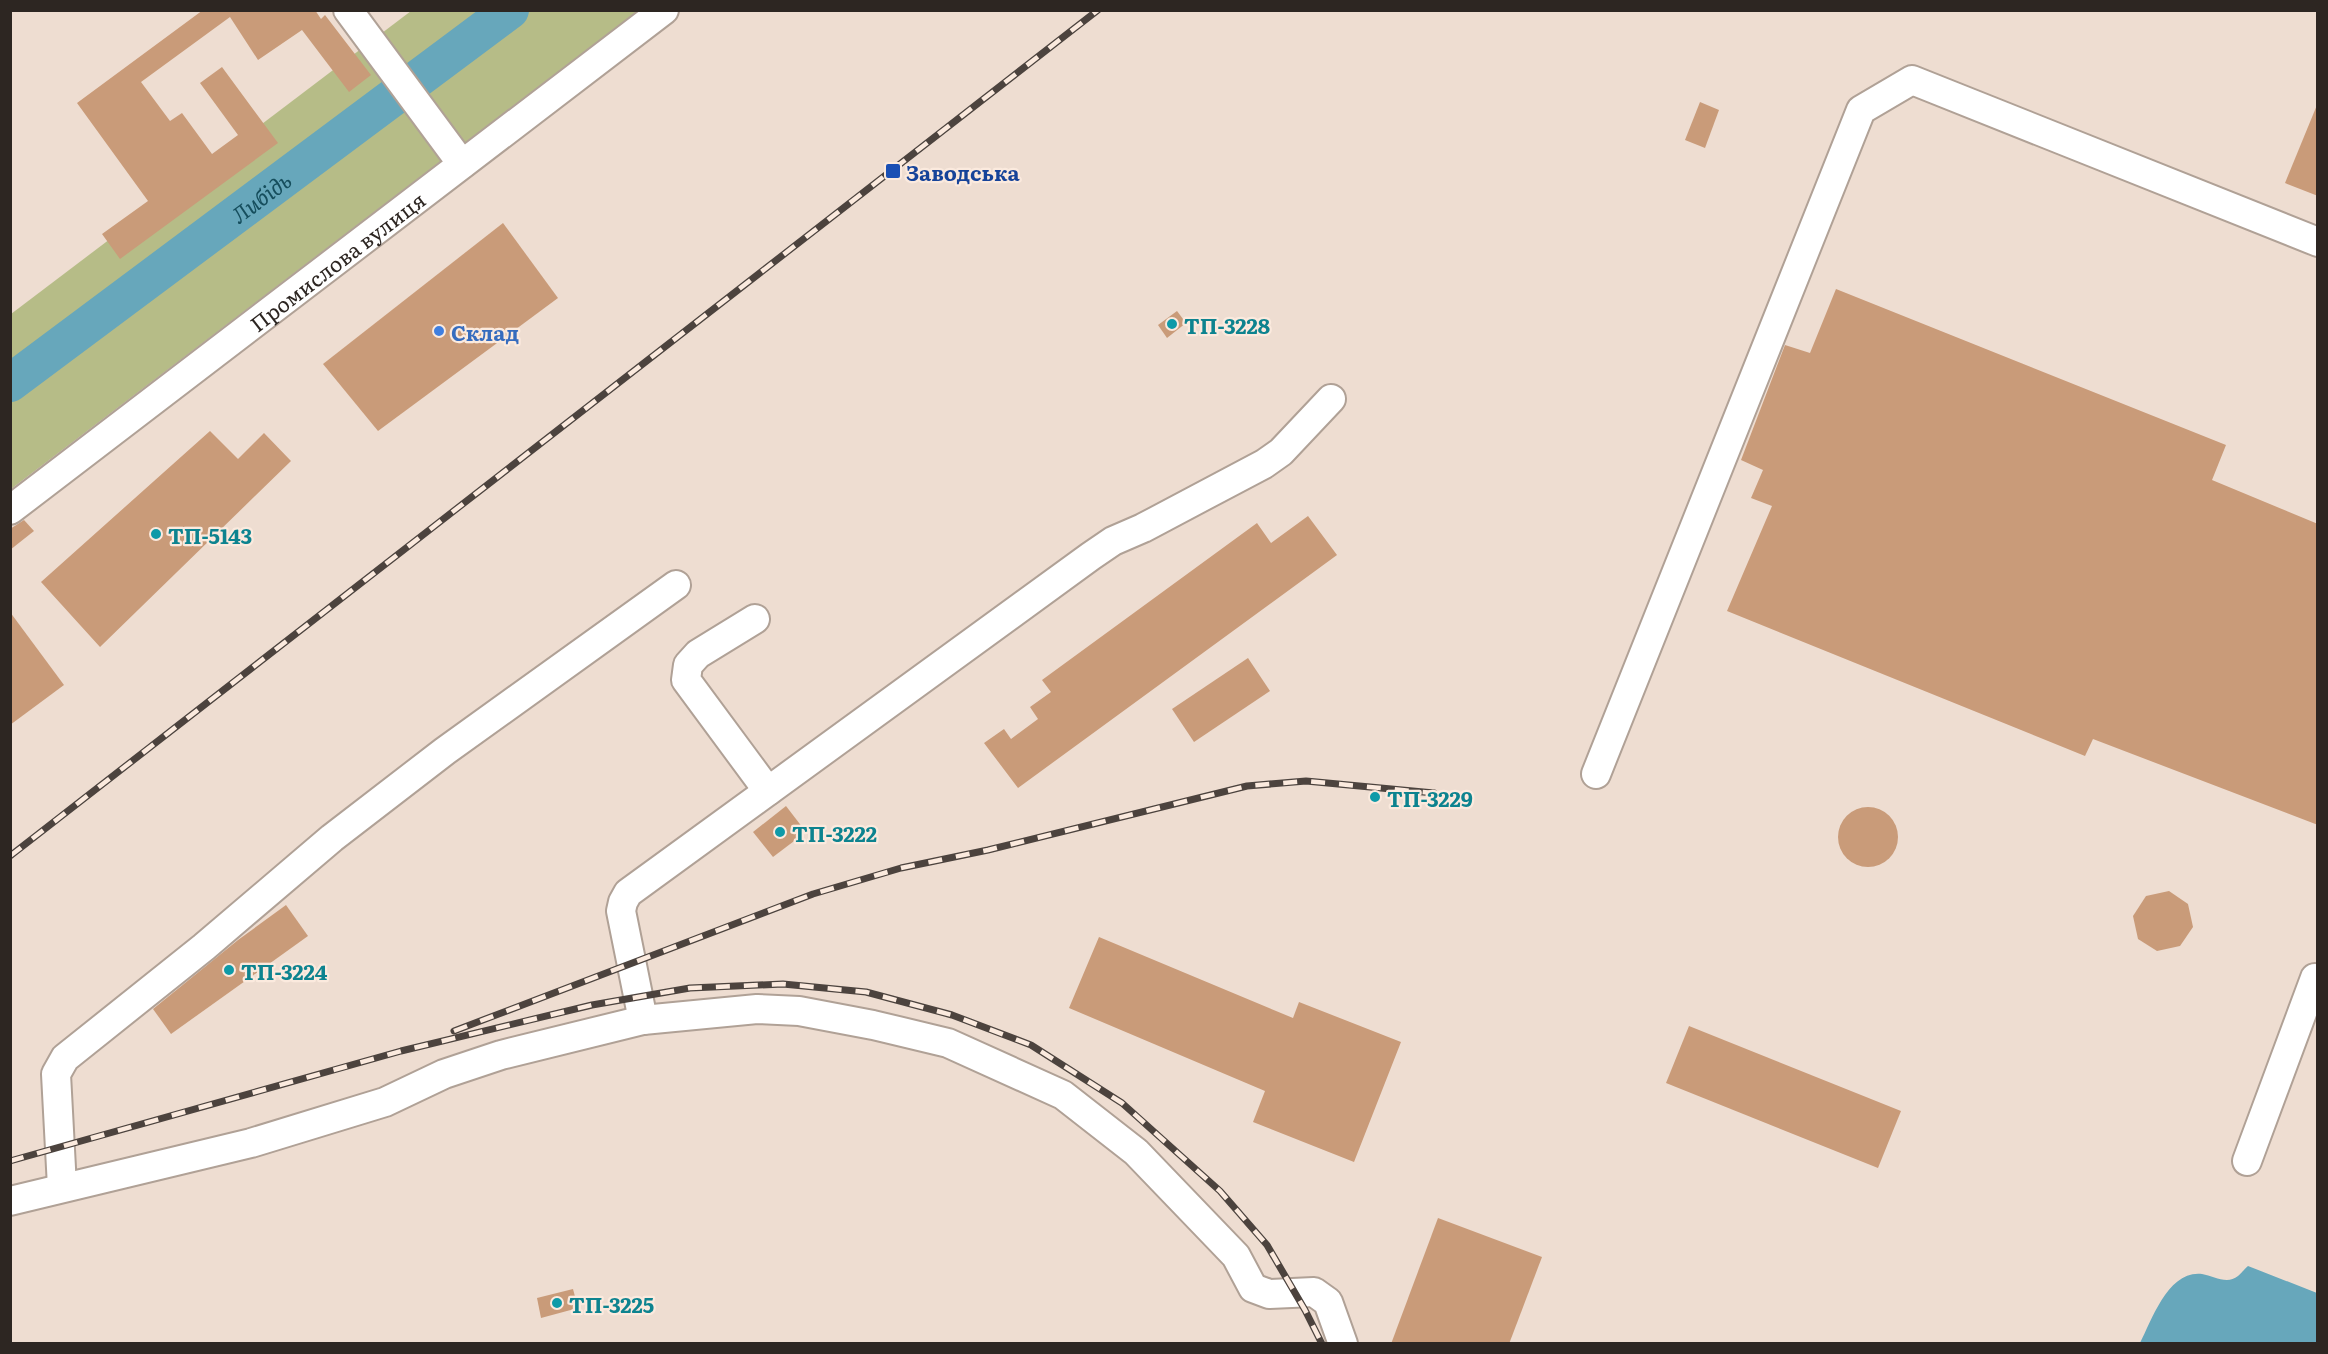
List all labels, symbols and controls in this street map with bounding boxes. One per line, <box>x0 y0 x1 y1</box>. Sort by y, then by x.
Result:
place label: Заводська <box>906 156 1021 187</box>
marker: Заводська <box>884 162 902 180</box>
water label: Либідь <box>223 163 297 230</box>
street label: Промислова вулиця <box>242 183 431 338</box>
place label: ТП-3228 <box>1184 309 1270 340</box>
place label: Склад <box>451 316 519 347</box>
marker: ТП-3228 <box>1165 317 1179 331</box>
marker: Склад <box>432 324 446 338</box>
place label: ТП-5143 <box>168 519 252 550</box>
marker: ТП-5143 <box>149 527 163 541</box>
place label: ТП-3229 <box>1387 782 1473 813</box>
marker: ТП-3229 <box>1368 790 1382 804</box>
place label: ТП-3222 <box>792 817 877 848</box>
marker: ТП-3222 <box>773 825 787 839</box>
place label: ТП-3224 <box>241 955 328 986</box>
marker: ТП-3224 <box>222 963 236 977</box>
place label: ТП-3225 <box>569 1288 654 1319</box>
marker: ТП-3225 <box>550 1296 564 1310</box>

